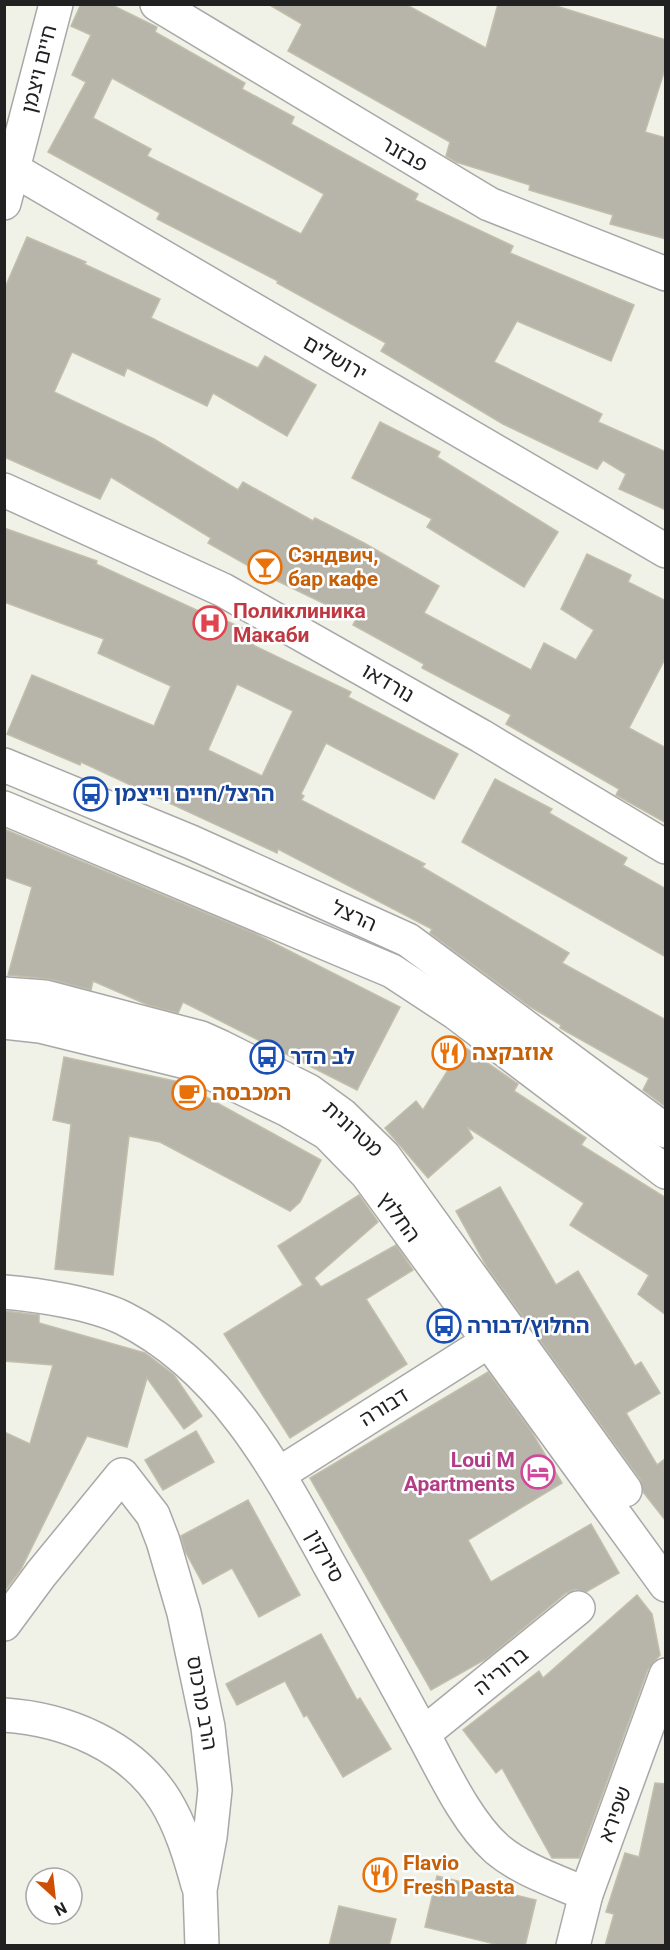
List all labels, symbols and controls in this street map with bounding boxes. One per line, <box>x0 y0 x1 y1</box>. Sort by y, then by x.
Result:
street label: חיים ויצמן <box>16 22 62 116</box>
street label: פבזנר <box>376 131 432 177</box>
street label: ירושלים <box>299 330 371 386</box>
place label: Сэндвич, бар кафе <box>288 543 378 591</box>
bar icon: Сэндвич, бар кафе <box>247 549 283 585</box>
place label: Поликлиника Макаби <box>233 599 366 647</box>
hospital icon: Поликлиника Макаби <box>192 605 228 641</box>
street label: נורדאו <box>358 659 418 707</box>
bus stop icon: הרצל/חיים וייצמן <box>73 776 109 812</box>
place label: הרצל/חיים וייצמן <box>114 782 274 806</box>
street label: הרצל <box>328 896 380 936</box>
restaurant icon: אוזבקצה <box>431 1035 467 1071</box>
bus stop icon: לב הדר <box>249 1039 285 1075</box>
place label: אוזבקצה <box>472 1041 553 1065</box>
place label: לב הדר <box>290 1045 355 1069</box>
cafe icon: המכבסה <box>171 1075 207 1111</box>
place label: המכבסה <box>212 1081 291 1105</box>
street label: מטרונית <box>318 1096 388 1162</box>
street label: החלוץ <box>373 1188 425 1246</box>
bus stop icon: החלוץ/דבורה <box>426 1308 462 1344</box>
place label: החלוץ/דבורה <box>467 1314 590 1338</box>
street label: דבורה <box>355 1383 413 1431</box>
place label: Loui M Apartments <box>404 1448 515 1496</box>
hotel icon: Loui M Apartments <box>520 1454 556 1490</box>
street label: סירקין <box>301 1525 349 1587</box>
street label: ברורי'ה <box>469 1642 533 1700</box>
street label: הרב מרכוס <box>182 1654 222 1752</box>
street label: שפירא <box>594 1783 636 1845</box>
place label: Flavio Fresh Pasta <box>403 1851 515 1899</box>
restaurant icon: Flavio Fresh Pasta <box>362 1857 398 1893</box>
north arrow <box>24 1866 84 1926</box>
text: N <box>51 1898 70 1920</box>

